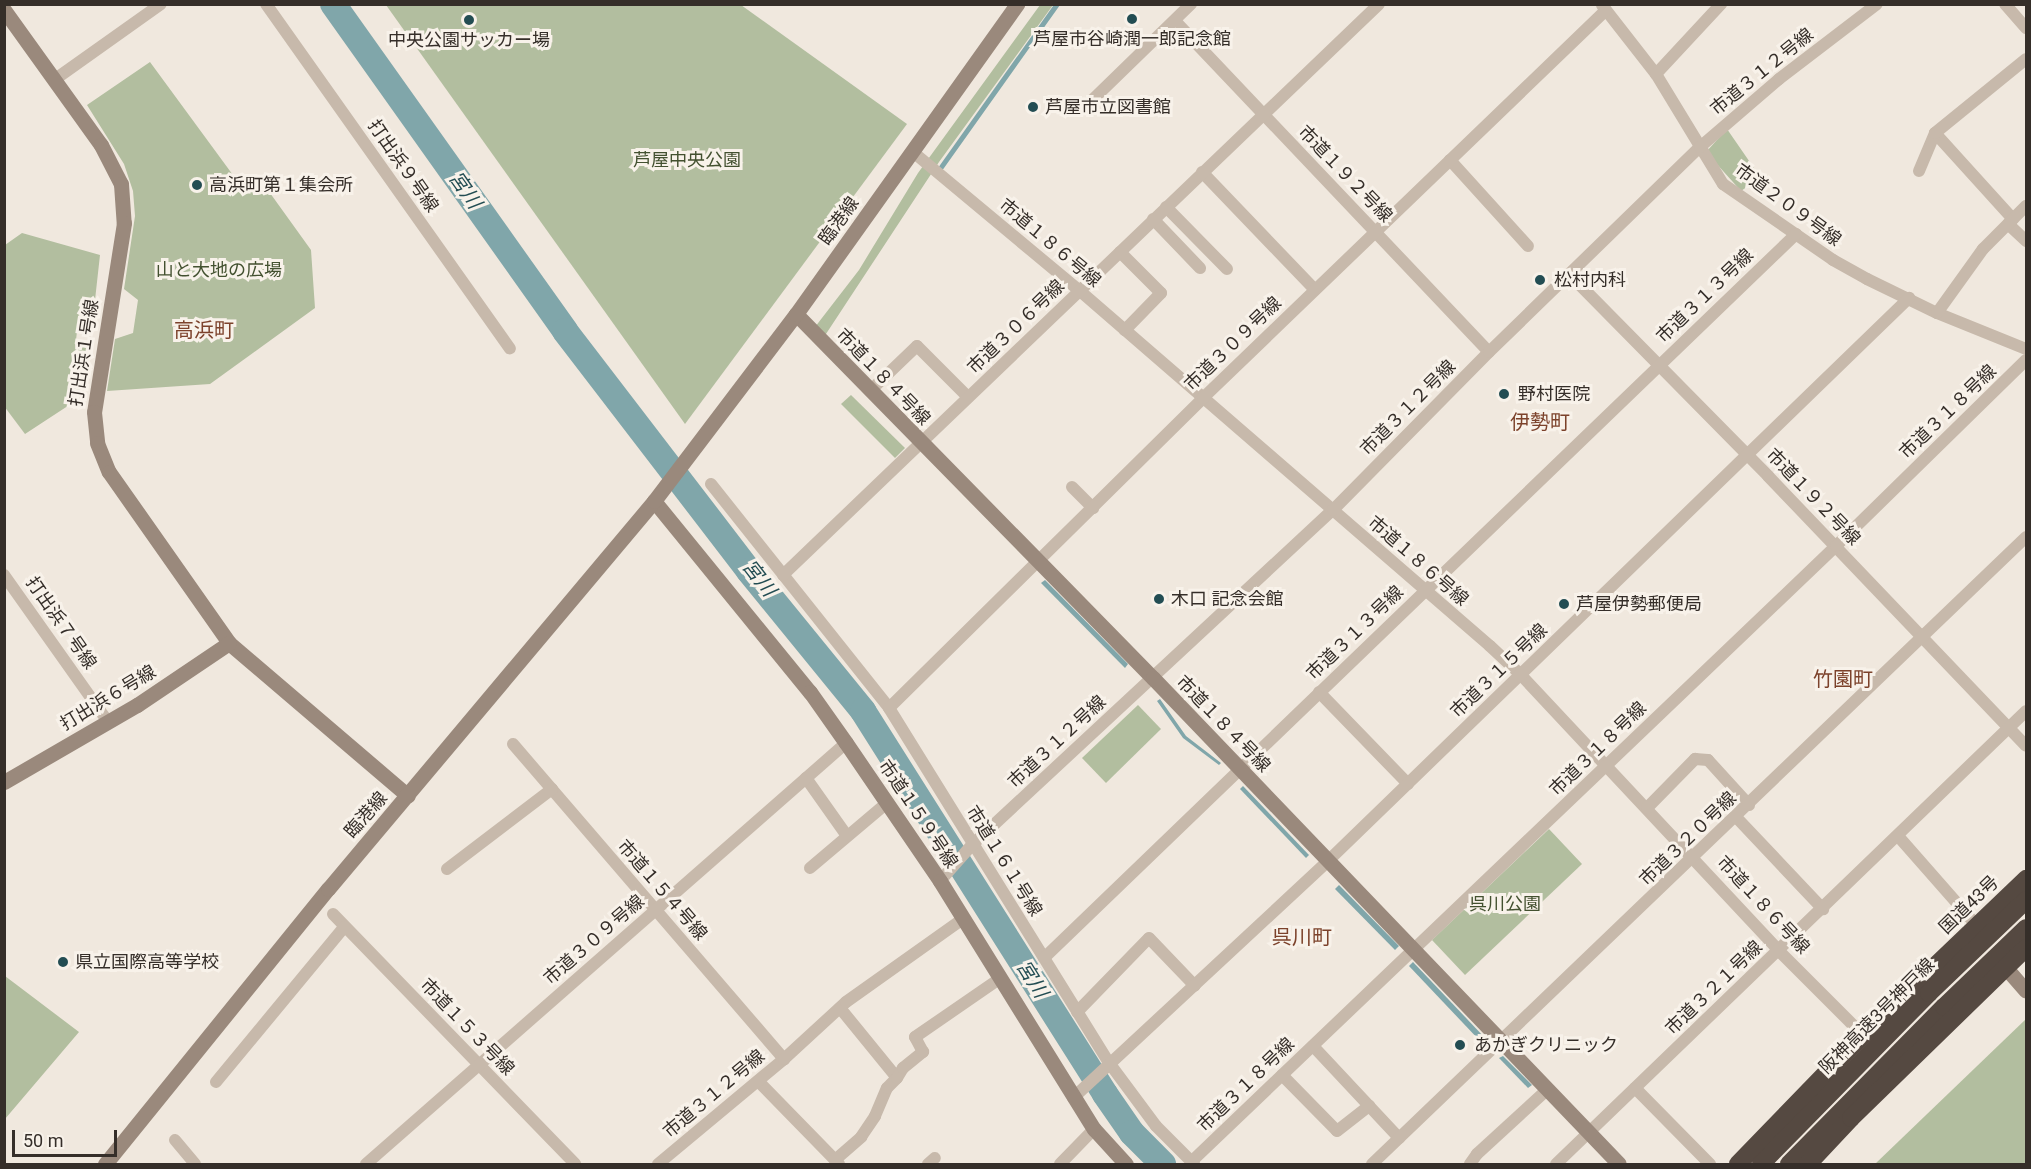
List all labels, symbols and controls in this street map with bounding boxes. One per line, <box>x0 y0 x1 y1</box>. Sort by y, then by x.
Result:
marker: 芦屋市谷崎潤一郎記念館 <box>1125 12 1139 26</box>
marker: 中央公園サッカー場 <box>462 13 476 27</box>
street label: 市道３１２号線 <box>1706 24 1818 120</box>
place label: 芦屋市谷崎潤一郎記念館 <box>1033 28 1231 50</box>
place label: 中央公園サッカー場 <box>388 29 550 51</box>
place label: 芦屋市立図書館 <box>1045 96 1171 118</box>
marker: 芦屋市立図書館 <box>1026 100 1040 114</box>
street label: 打出浜９号線 <box>363 116 443 216</box>
street label: 市道１９２号線 <box>1293 121 1397 227</box>
park label: 芦屋中央公園 <box>633 149 741 171</box>
street label: 市道２０９号線 <box>1731 159 1845 251</box>
water label: 宮川 <box>444 167 486 213</box>
place label: 高浜町第１集会所 <box>209 174 353 196</box>
marker: 高浜町第１集会所 <box>190 178 204 192</box>
street label: 臨港線 <box>814 193 864 249</box>
street label: 市道１８６号線 <box>995 194 1105 292</box>
street label: 市道３１３号線 <box>1652 244 1758 348</box>
park label: 山と大地の広場 <box>156 259 282 281</box>
place label: 松村内科 <box>1554 269 1626 291</box>
marker: 松村内科 <box>1531 271 1549 289</box>
street label: 市道３０６号線 <box>963 275 1069 379</box>
street label: 市道３０９号線 <box>1180 292 1286 396</box>
street label: 打出浜１号線 <box>65 298 103 408</box>
district label: 高浜町 <box>174 318 234 342</box>
street label: 市道１８４号線 <box>831 324 935 430</box>
street label: 市道３１２号線 <box>1356 356 1460 460</box>
street label: 市道３１８号線 <box>1895 360 2001 464</box>
place label: 野村医院 <box>1518 383 1590 405</box>
marker: 野村医院 <box>1495 385 1513 403</box>
district label: 伊勢町 <box>1510 410 1570 434</box>
street label: 市道１９２号線 <box>1761 444 1865 550</box>
street label: 市道１８６号線 <box>1363 512 1473 610</box>
water label: 宮川 <box>737 555 781 601</box>
street label: 打出浜７号線 <box>21 573 101 673</box>
street label: 市道３１３号線 <box>1302 581 1408 685</box>
place label: 木口 記念会館 <box>1171 588 1283 610</box>
marker: 木口 記念会館 <box>1152 592 1166 606</box>
place label: 芦屋伊勢郵便局 <box>1576 593 1702 615</box>
marker: 芦屋伊勢郵便局 <box>1557 597 1571 611</box>
street label: 市道３１５号線 <box>1446 619 1552 723</box>
street label: 打出浜６号線 <box>56 661 160 735</box>
district label: 竹園町 <box>1813 667 1873 691</box>
street label: 市道１８４号線 <box>1171 671 1275 777</box>
street label: 市道３１２号線 <box>1004 691 1110 793</box>
street label: 市道３１８号線 <box>1545 697 1651 801</box>
street label: 市道１５９号線 <box>874 756 962 872</box>
street label: 市道３２０号線 <box>1635 787 1741 891</box>
street label: 臨港線 <box>340 788 392 842</box>
street label: 市道１６１号線 <box>961 802 1047 920</box>
street label: 市道１５４号線 <box>613 835 711 945</box>
street label: 市道１８６号線 <box>1712 852 1814 958</box>
street label: 国道43号 <box>1935 871 2003 939</box>
street label: 市道３０９号線 <box>539 891 649 989</box>
park label: 呉川公園 <box>1469 893 1541 915</box>
district label: 呉川町 <box>1272 925 1332 949</box>
street label: 市道３２１号線 <box>1661 936 1767 1040</box>
place label: 県立国際高等学校 <box>75 951 219 973</box>
street label: 阪神高速3号神戸線 <box>1815 954 1939 1078</box>
marker: 県立国際高等学校 <box>56 955 70 969</box>
water label: 宮川 <box>1011 956 1053 1002</box>
street label: 市道１５３号線 <box>415 974 519 1080</box>
street label: 市道３１８号線 <box>1193 1033 1299 1137</box>
place label: あかぎクリニック <box>1474 1034 1618 1056</box>
marker: あかぎクリニック <box>1451 1036 1469 1054</box>
street label: 市道３１２号線 <box>659 1045 769 1143</box>
scale bar <box>15 1118 120 1156</box>
text: 50 m <box>23 1130 63 1151</box>

